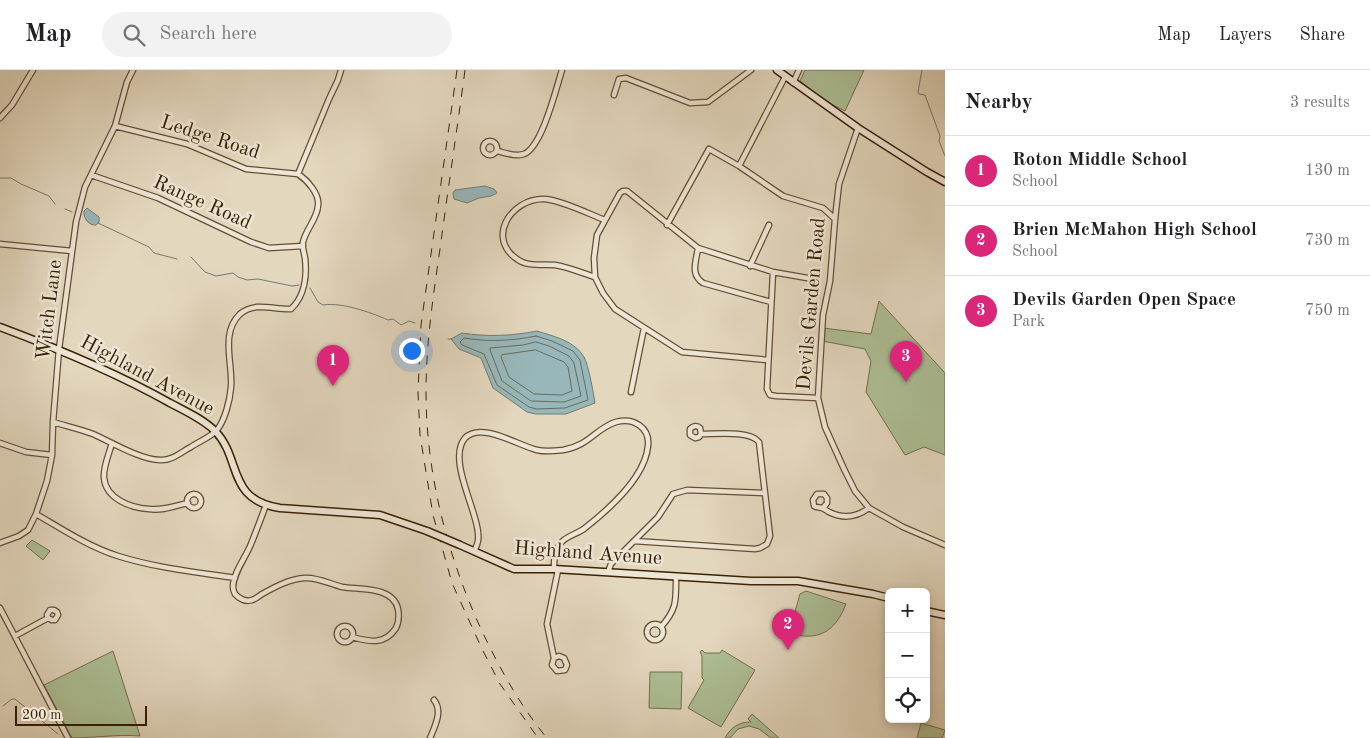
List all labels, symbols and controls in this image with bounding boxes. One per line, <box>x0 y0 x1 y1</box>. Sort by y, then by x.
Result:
search box <box>102 12 452 57</box>
icon: search <box>120 21 148 49</box>
text: Map <box>25 23 72 47</box>
text: Search here <box>160 25 257 44</box>
text: Map <box>1157 26 1191 44</box>
text: Layers <box>1219 26 1271 44</box>
text: Share <box>1299 26 1345 44</box>
text: Nearby <box>965 92 1033 113</box>
text: 3 results <box>1290 95 1350 111</box>
street label: Ledge Road <box>158 113 262 163</box>
text: Roton Middle School <box>1012 151 1187 170</box>
text: 1 <box>976 163 986 179</box>
text: 130 m <box>1305 163 1350 179</box>
street label: Range Road <box>150 172 254 234</box>
text: School <box>1012 174 1058 190</box>
street label: Devils Garden Road <box>794 217 830 391</box>
text: Brien McMahon High School <box>1012 221 1257 240</box>
text: 2 <box>976 233 986 249</box>
text: 730 m <box>1305 233 1350 249</box>
text: School <box>1012 244 1058 260</box>
street label: Witch Lane <box>34 258 66 362</box>
text: Devils Garden Open Space <box>1012 291 1236 310</box>
text: 3 <box>976 303 986 319</box>
text: 750 m <box>1305 303 1350 319</box>
text: Park <box>1012 314 1045 330</box>
street label: Highland Avenue <box>77 332 217 420</box>
your location <box>399 338 425 364</box>
pin: 3 <box>890 341 922 382</box>
pin: 1 <box>317 345 349 386</box>
street label: Highland Avenue <box>513 539 663 569</box>
map controls <box>885 588 930 723</box>
button: + <box>885 588 930 633</box>
pin: 2 <box>772 609 804 650</box>
button: − <box>885 633 930 678</box>
button: locate <box>885 678 930 723</box>
scale bar <box>15 703 148 726</box>
text: 200 m <box>22 708 61 722</box>

